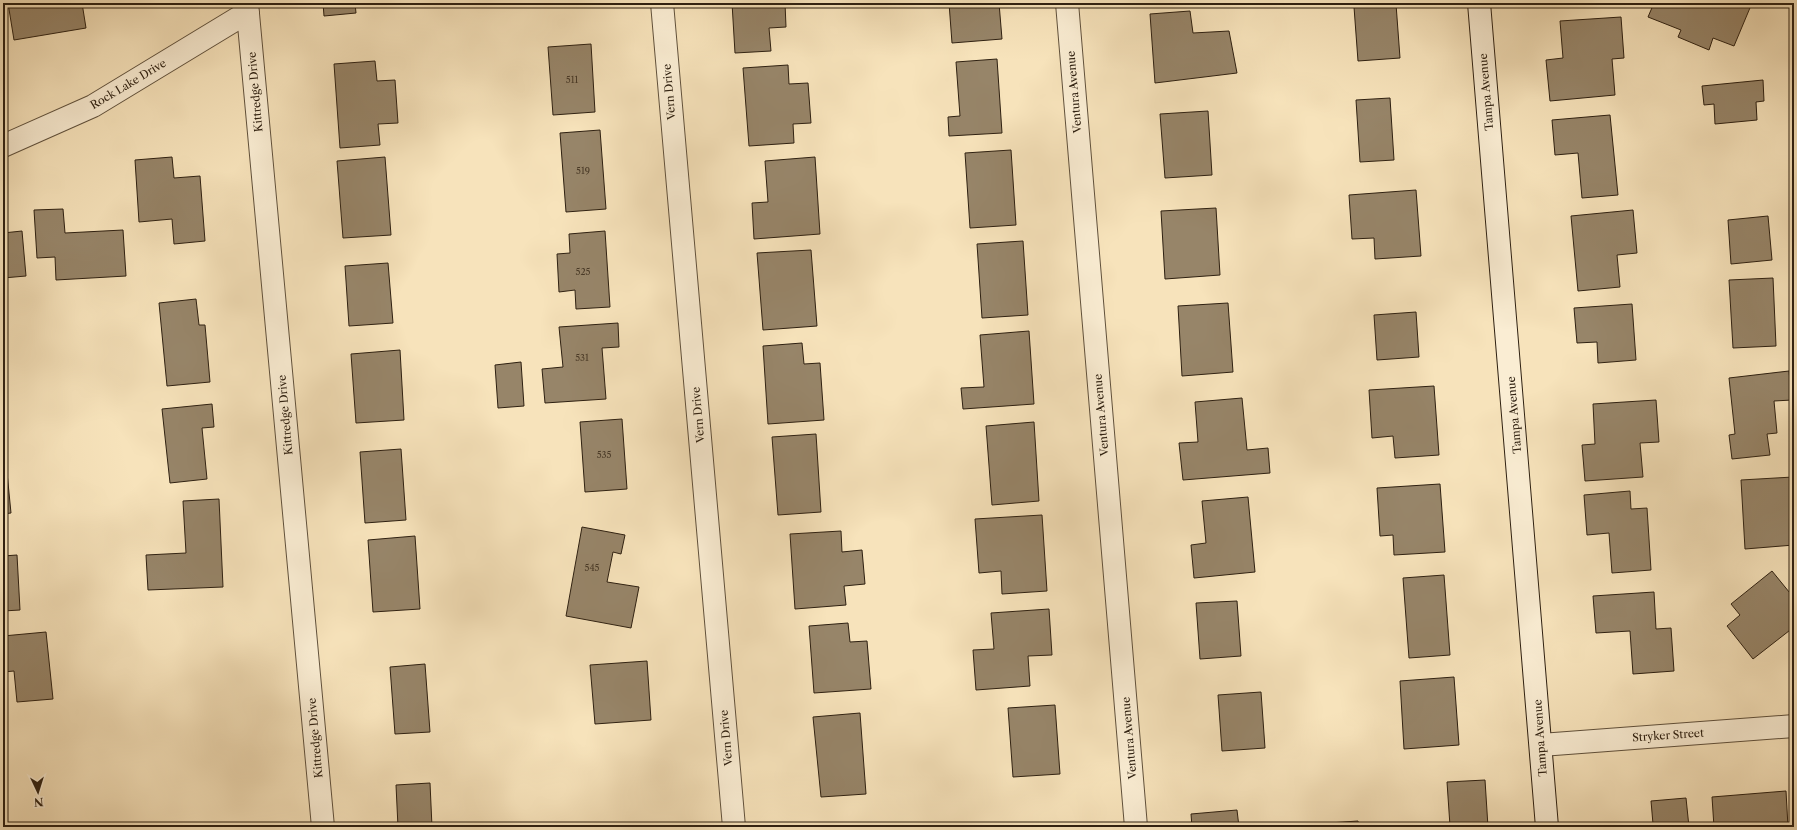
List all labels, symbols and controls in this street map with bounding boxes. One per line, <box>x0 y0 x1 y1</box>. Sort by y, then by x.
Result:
street label: Ventura Avenue <box>1063 50 1085 135</box>
street label: Kittredge Drive <box>245 51 265 133</box>
street label: Tampa Avenue <box>1476 53 1496 131</box>
street label: Rock Lake Drive <box>87 56 169 112</box>
street label: Vern Drive <box>660 63 679 122</box>
house number: 511 <box>566 74 578 85</box>
house number: 519 <box>576 165 590 176</box>
house number: 525 <box>576 266 591 277</box>
house number: 531 <box>575 352 589 363</box>
street label: Ventura Avenue <box>1090 373 1112 458</box>
street label: Kittredge Drive <box>275 374 295 456</box>
street label: Tampa Avenue <box>1504 376 1524 454</box>
street label: Vern Drive <box>689 386 708 445</box>
house number: 535 <box>597 449 611 460</box>
house number: 545 <box>585 562 600 573</box>
street label: Ventura Avenue <box>1118 696 1140 781</box>
street label: Kittredge Drive <box>305 697 325 779</box>
street label: Tampa Avenue <box>1530 699 1550 777</box>
street label: Vern Drive <box>717 709 736 768</box>
street label: Stryker Street <box>1632 726 1704 744</box>
north arrow <box>18 772 58 812</box>
text: N <box>33 795 44 809</box>

